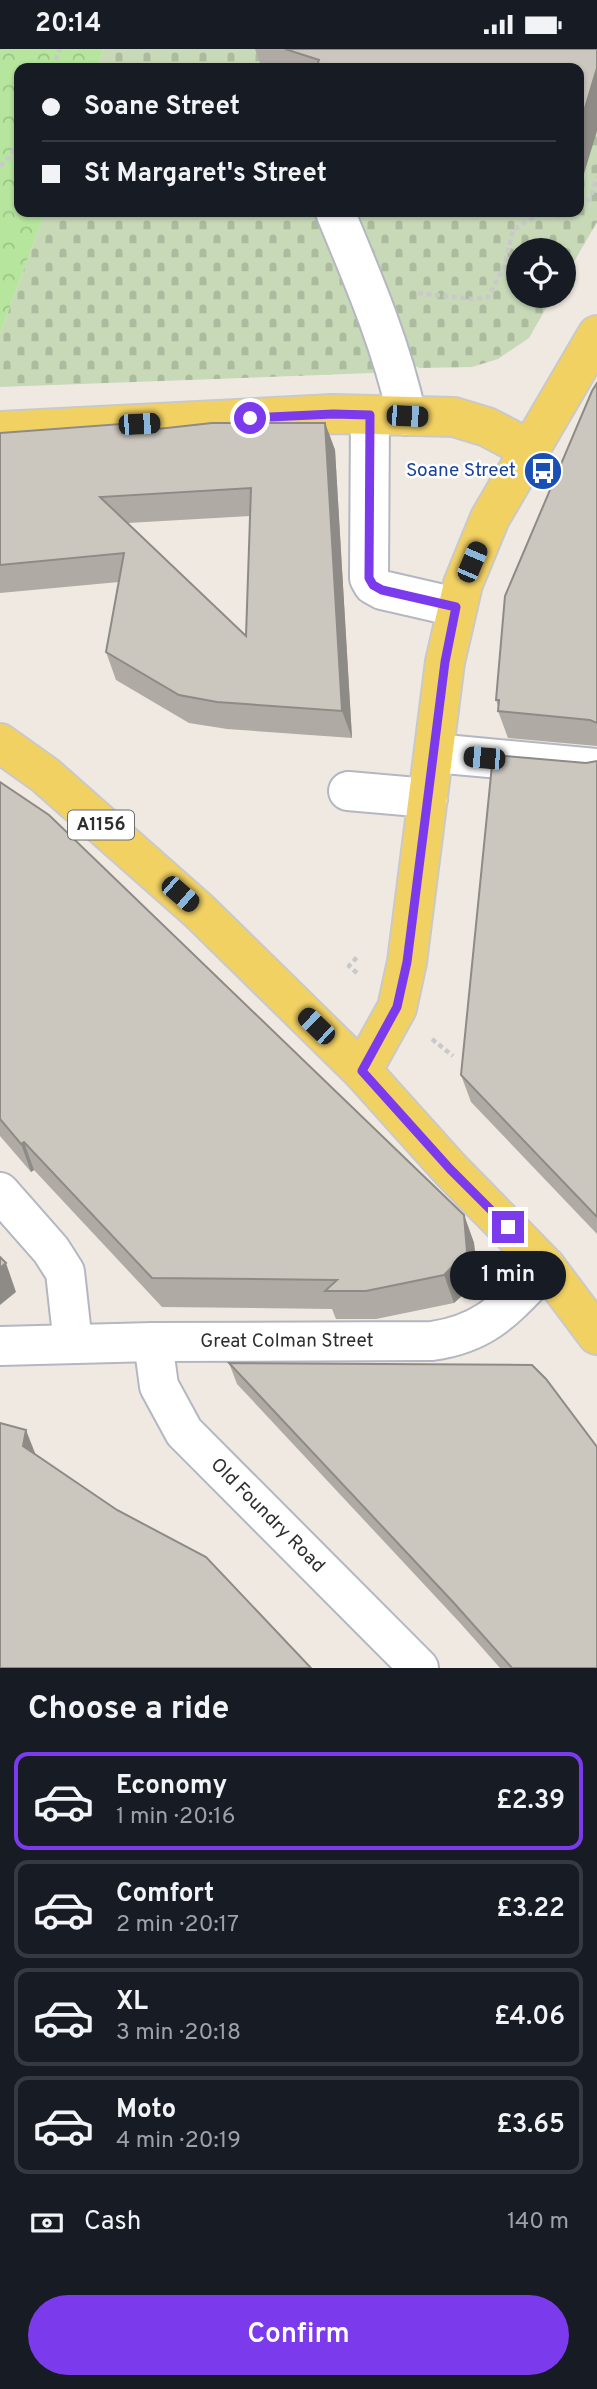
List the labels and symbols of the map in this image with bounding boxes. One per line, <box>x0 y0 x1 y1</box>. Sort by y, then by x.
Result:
route start <box>234 402 266 434</box>
car <box>386 404 429 428</box>
car <box>118 412 161 436</box>
bus stop icon: Soane Street <box>522 450 564 492</box>
place label: Soane Street <box>406 459 516 483</box>
car <box>455 539 490 585</box>
car <box>463 746 506 770</box>
road number: A1156 <box>68 811 134 839</box>
car <box>158 872 203 916</box>
car <box>294 1004 339 1048</box>
route end <box>492 1211 524 1243</box>
callout: 1 min <box>450 1251 566 1301</box>
street label: Great Colman Street <box>200 1329 374 1354</box>
street label: Old Foundry Road <box>205 1453 330 1578</box>

